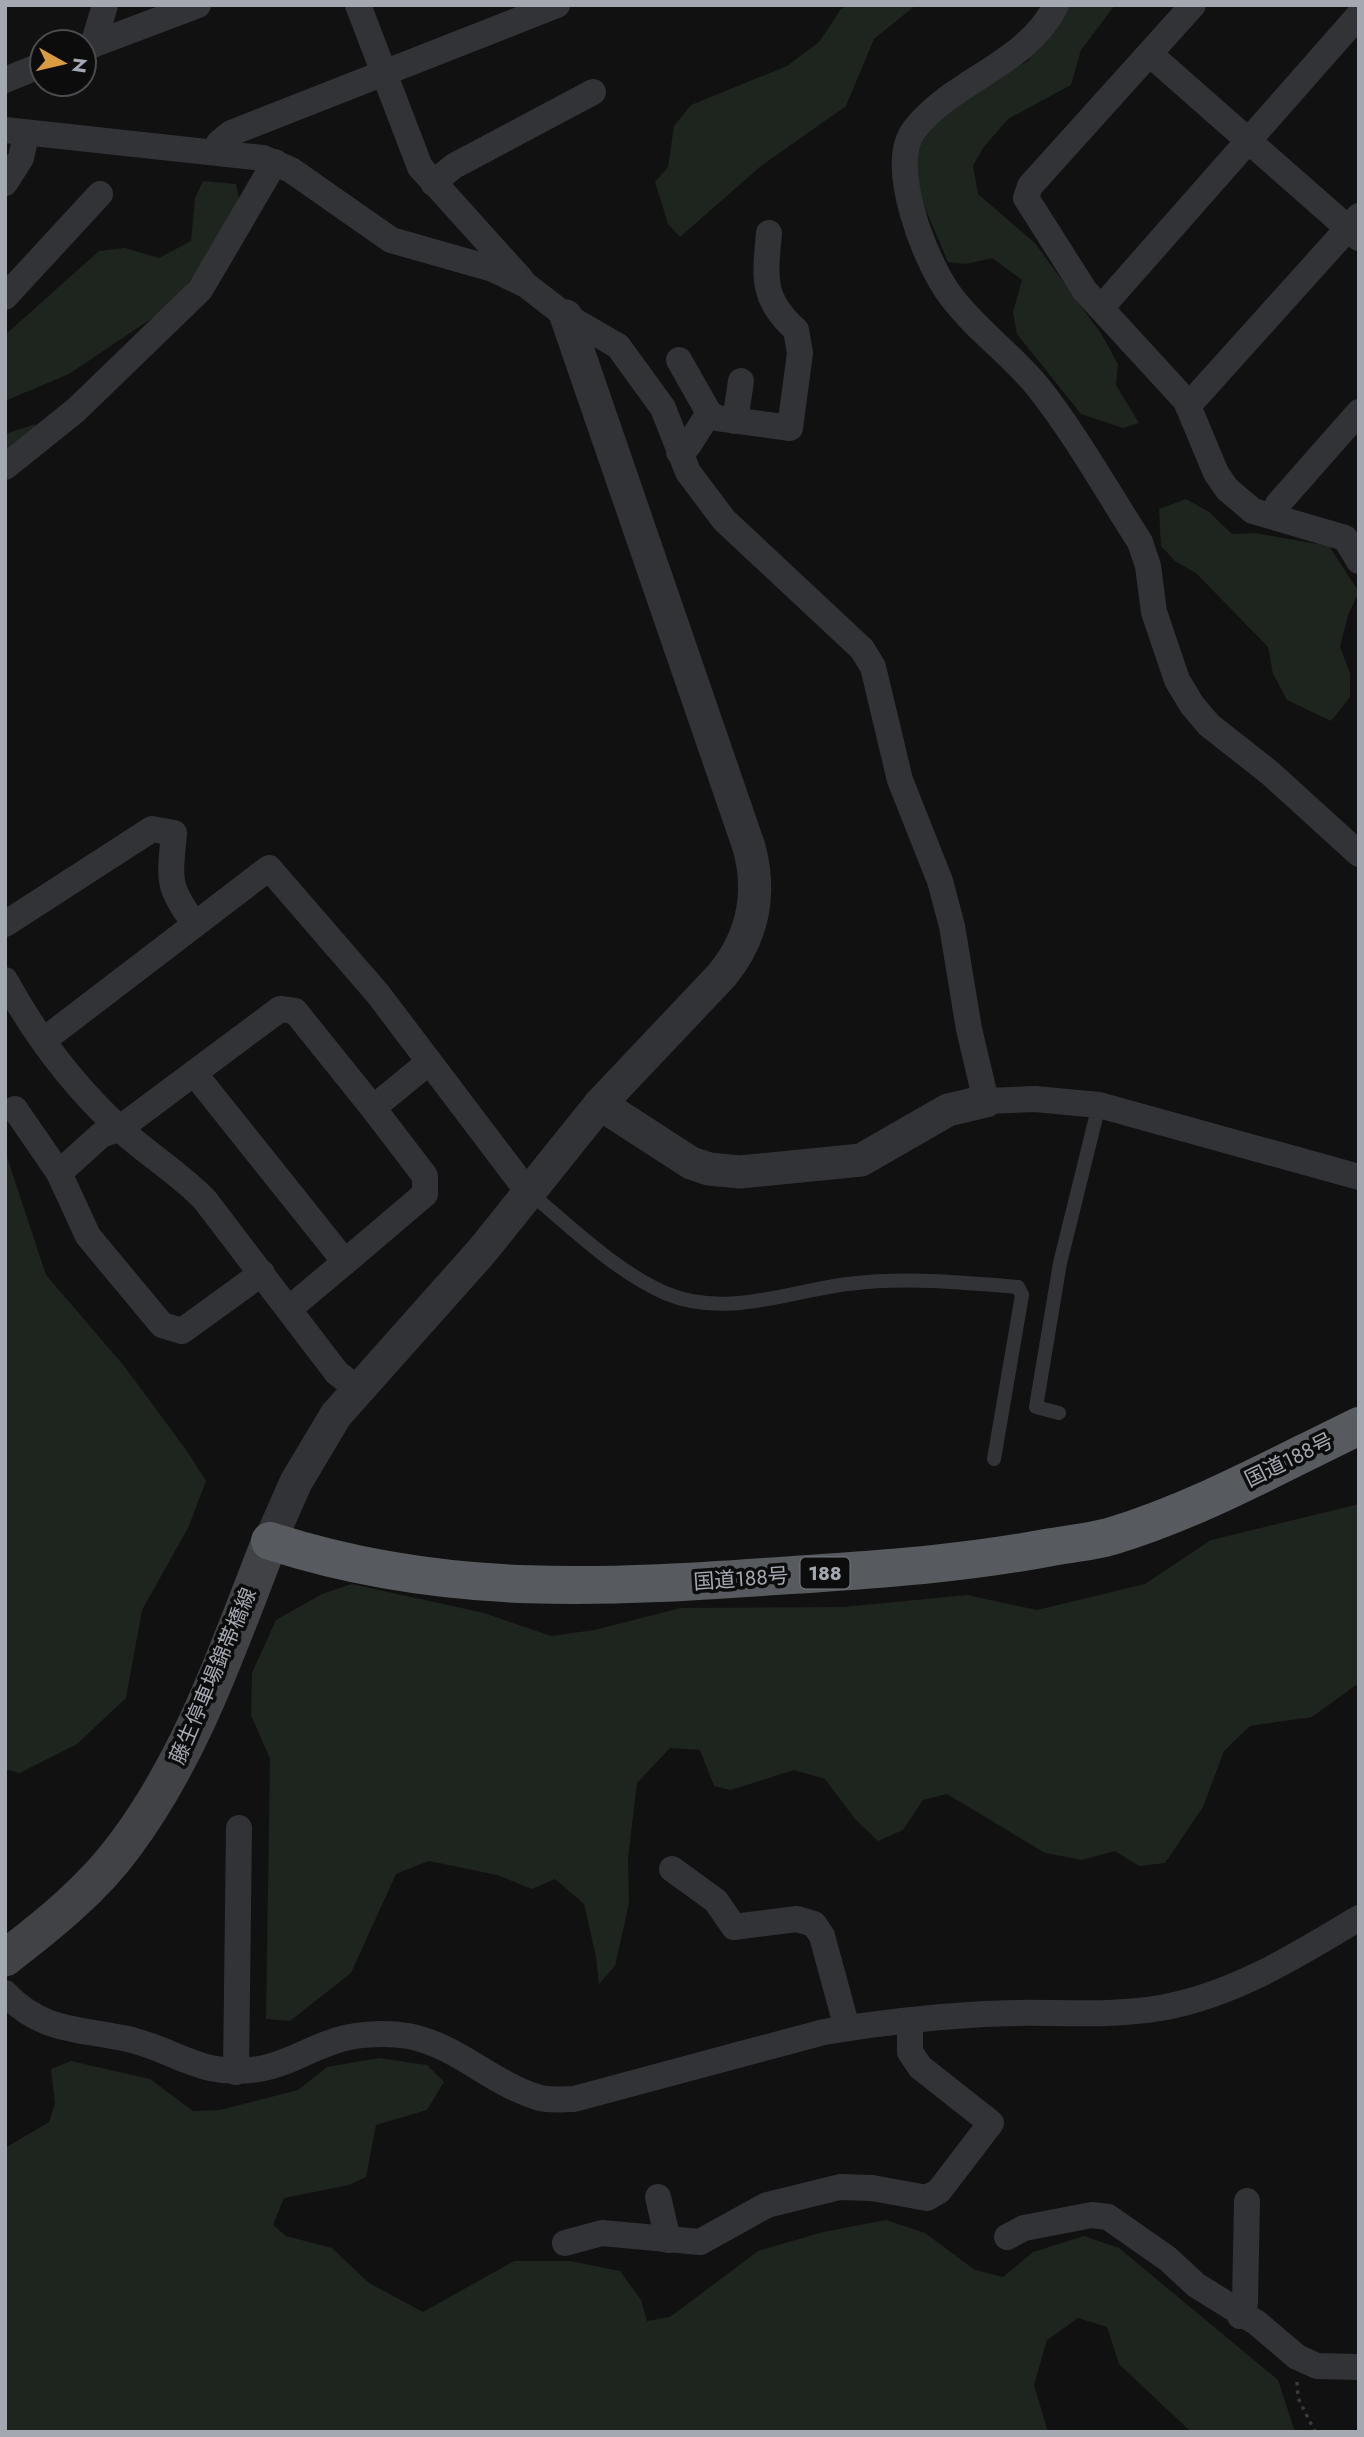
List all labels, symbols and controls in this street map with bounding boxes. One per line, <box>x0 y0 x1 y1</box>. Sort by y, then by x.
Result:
north arrow <box>28 28 98 98</box>
text: N <box>65 56 94 75</box>
street label: 国道188号 <box>1240 1426 1338 1494</box>
road number: 188 <box>800 1558 850 1588</box>
street label: 国道188号 <box>692 1561 790 1597</box>
street label: 藤生停車場錦帯橋線 <box>162 1583 264 1769</box>

